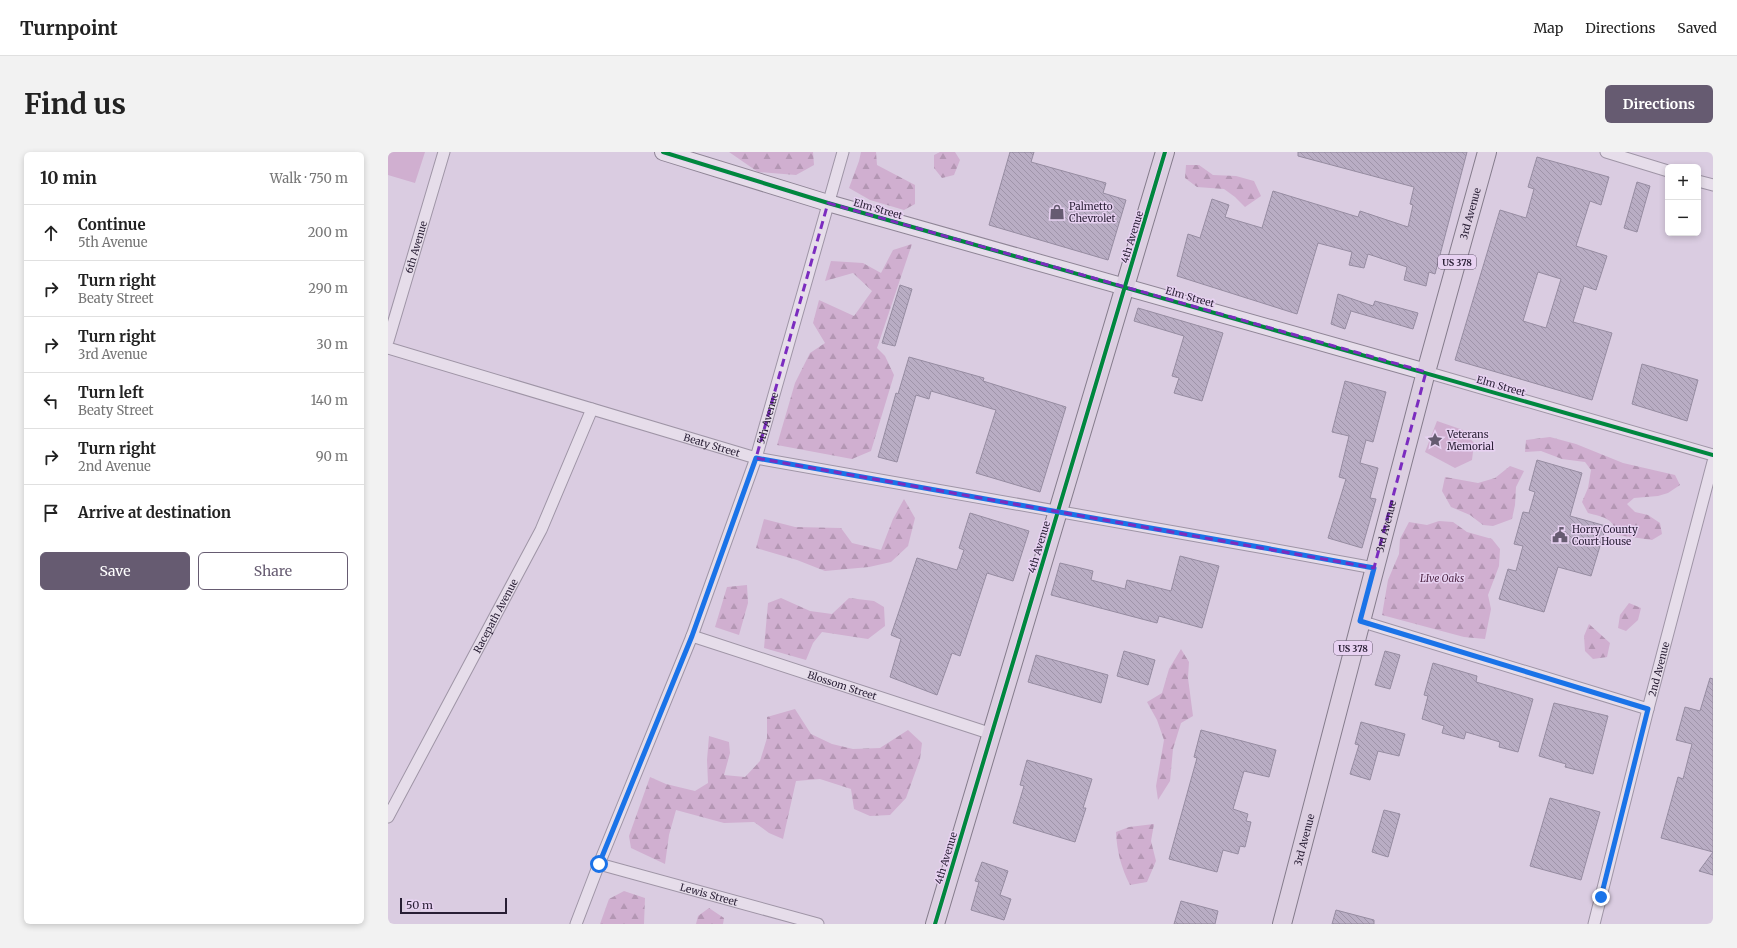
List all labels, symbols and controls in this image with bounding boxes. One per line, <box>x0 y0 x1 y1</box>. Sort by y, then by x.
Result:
text: Turnpoint <box>20 16 118 40</box>
text: Map <box>1533 19 1563 37</box>
text: Directions <box>1585 19 1655 37</box>
text: Saved <box>1677 19 1717 37</box>
button: Directions <box>1605 85 1713 123</box>
text: Find us <box>24 86 126 122</box>
map controls <box>1665 164 1701 236</box>
button: + <box>1665 164 1701 200</box>
text: 10 min <box>40 167 97 189</box>
text: Walk · 750 m <box>270 170 348 187</box>
street label: 3rd Avenue <box>1457 186 1483 241</box>
street label: Elm Street <box>852 196 904 222</box>
place label: Palmetto Chevrolet <box>1069 200 1115 225</box>
button: − <box>1665 200 1701 236</box>
shop icon: Palmetto Chevrolet <box>1048 203 1066 221</box>
street label: 4th Avenue <box>1118 209 1146 265</box>
text: Continue <box>78 215 146 234</box>
street label: 6th Avenue <box>402 219 430 275</box>
icon: ahead <box>40 222 62 244</box>
text: 200 m <box>308 224 348 241</box>
text: 5th Avenue <box>78 234 147 251</box>
road number: US 378 <box>1438 255 1476 269</box>
text: Turn right <box>78 271 156 290</box>
icon: right <box>40 278 62 300</box>
text: 290 m <box>308 280 348 297</box>
street label: Elm Street <box>1164 284 1216 310</box>
text: Beaty Street <box>78 290 154 307</box>
text: Turn right <box>78 327 156 346</box>
icon: right <box>40 334 62 356</box>
text: 30 m <box>316 336 348 353</box>
text: 3rd Avenue <box>78 346 147 363</box>
street label: Elm Street <box>1475 373 1527 399</box>
text: Turn left <box>78 383 144 402</box>
icon: left <box>40 390 62 412</box>
street label: 5th Avenue <box>754 391 781 446</box>
text: 140 m <box>311 392 348 409</box>
text: Beaty Street <box>78 402 154 419</box>
place label: Veterans Memorial <box>1446 428 1494 453</box>
street label: Beaty Street <box>682 430 742 459</box>
place icon: Veterans Memorial <box>1426 431 1444 449</box>
text: Turn right <box>78 439 156 458</box>
icon: right <box>40 446 62 468</box>
text: 90 m <box>316 448 348 465</box>
text: 2nd Avenue <box>78 458 151 475</box>
street label: 3rd Avenue <box>1373 499 1399 554</box>
icon: arrive <box>40 502 62 524</box>
text: Arrive at destination <box>78 503 231 522</box>
street label: 4th Avenue <box>1025 519 1053 575</box>
place label: Horry County Court House <box>1572 523 1638 548</box>
public building icon: Horry County Court House <box>1551 526 1569 544</box>
button: Save <box>40 552 190 590</box>
button: Share <box>198 552 348 590</box>
park label: LIve Oaks <box>1420 572 1464 585</box>
street label: Racepath Avenue <box>470 577 520 655</box>
street label: 2nd Avenue <box>1645 640 1672 698</box>
road number: US 378 <box>1334 641 1372 655</box>
street label: Blossom Street <box>806 668 879 702</box>
street label: 3rd Avenue <box>1291 812 1317 867</box>
street label: 4th Avenue <box>932 830 960 886</box>
route start <box>590 855 608 873</box>
street label: Lewis Street <box>679 880 739 908</box>
route end <box>1592 888 1610 906</box>
scale bar <box>400 896 507 915</box>
text: 50 m <box>406 898 433 912</box>

